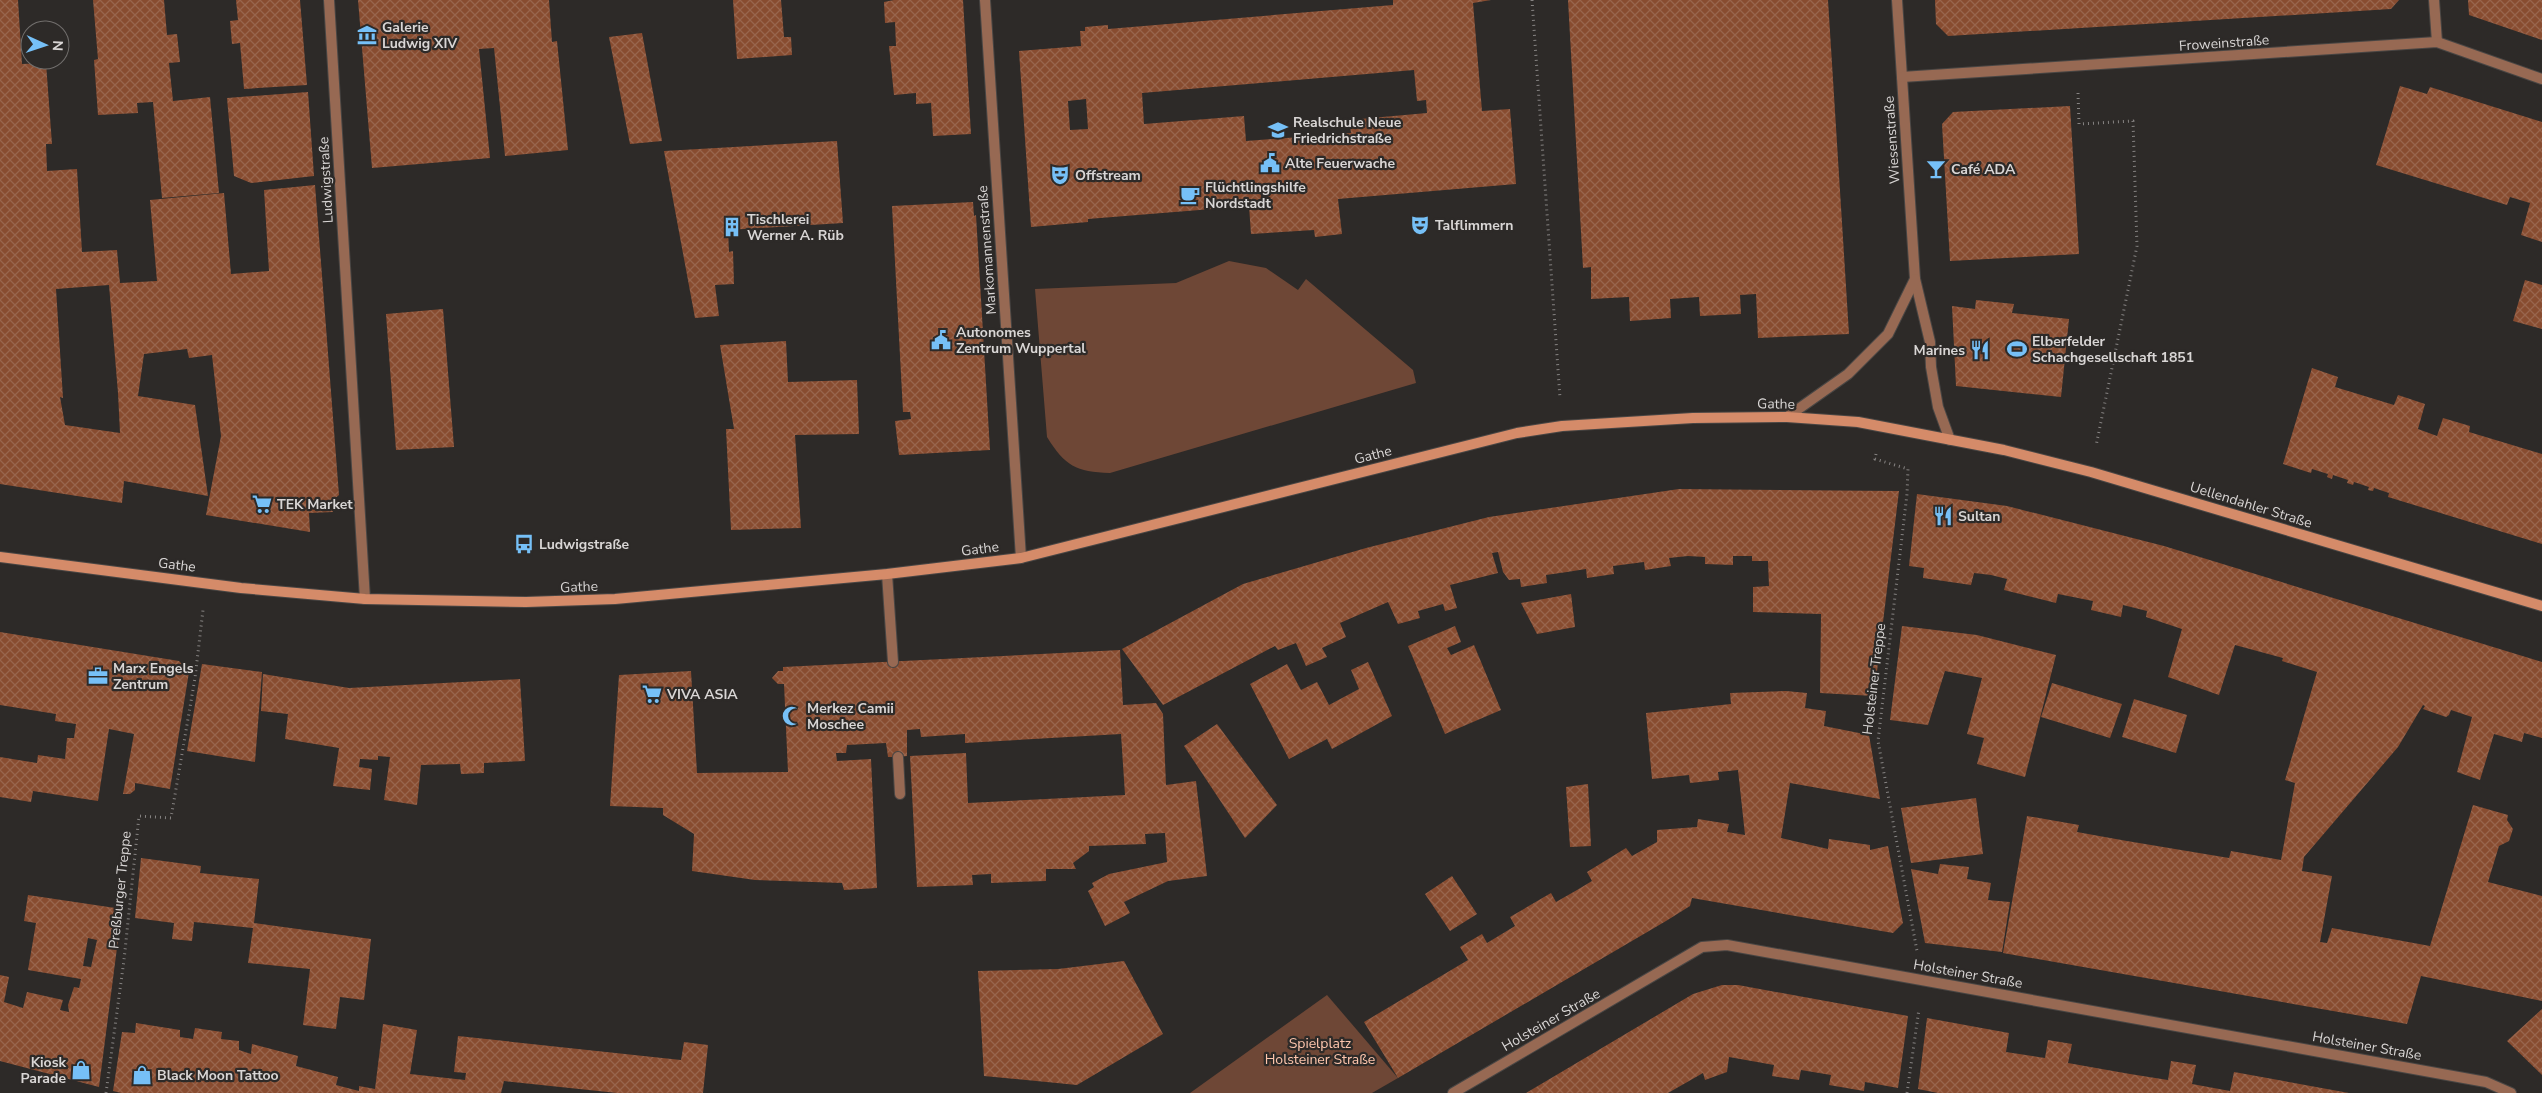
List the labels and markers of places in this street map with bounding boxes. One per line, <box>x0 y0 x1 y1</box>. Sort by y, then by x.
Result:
place label: Galerie Ludwig XIV <box>382 18 458 53</box>
museum icon: Galerie Ludwig XIV <box>356 24 378 46</box>
place label: Realschule Neue Friedrichstraße <box>1293 113 1402 148</box>
school or university icon: Realschule Neue Friedrichstraße <box>1267 119 1289 141</box>
public building icon: Alte Feuerwache <box>1259 152 1281 174</box>
place label: Alte Feuerwache <box>1285 154 1395 173</box>
bar icon: Café ADA <box>1925 158 1947 180</box>
place label: Café ADA <box>1951 160 2016 179</box>
theatre icon: Offstream <box>1049 164 1071 186</box>
place label: Offstream <box>1075 166 1141 185</box>
place label: Flüchtlingshilfe Nordstadt <box>1205 178 1306 213</box>
cafe icon: Flüchtlingshilfe Nordstadt <box>1179 184 1201 206</box>
place label: Tischlerei Werner A. Rüb <box>747 210 844 245</box>
theatre icon: Talflimmern <box>1409 214 1431 236</box>
building icon: Tischlerei Werner A. Rüb <box>721 216 743 238</box>
place label: Talflimmern <box>1435 216 1514 235</box>
place label: Autonomes Zentrum Wuppertal <box>956 323 1086 358</box>
public building icon: Autonomes Zentrum Wuppertal <box>930 329 952 351</box>
place label: Elberfelder Schachgesellschaft 1851 <box>2032 332 2194 367</box>
sports icon: Elberfelder Schachgesellschaft 1851 <box>2006 338 2028 360</box>
restaurant icon: Marines <box>1969 339 1991 361</box>
place label: Marines <box>1914 341 1965 360</box>
supermarket icon: TEK Market <box>251 493 273 515</box>
place label: TEK Market <box>277 495 353 514</box>
restaurant icon: Sultan <box>1932 505 1954 527</box>
place label: Sultan <box>1958 507 2000 526</box>
bus stop icon: Ludwigstraße <box>513 533 535 555</box>
place label: Ludwigstraße <box>539 535 630 554</box>
place label: Marx Engels Zentrum <box>113 659 194 694</box>
office icon: Marx Engels Zentrum <box>87 665 109 687</box>
supermarket icon: VIVA ASIA <box>641 683 663 705</box>
place label: VIVA ASIA <box>666 685 738 704</box>
place label: Merkez Camii Moschee <box>807 699 894 734</box>
mosque icon: Merkez Camii Moschee <box>781 705 803 727</box>
place label: Kiosk Parade <box>20 1053 66 1088</box>
shop icon: Kiosk Parade <box>70 1059 92 1081</box>
shop icon: Black Moon Tattoo <box>131 1064 153 1086</box>
place label: Black Moon Tattoo <box>157 1066 279 1085</box>

